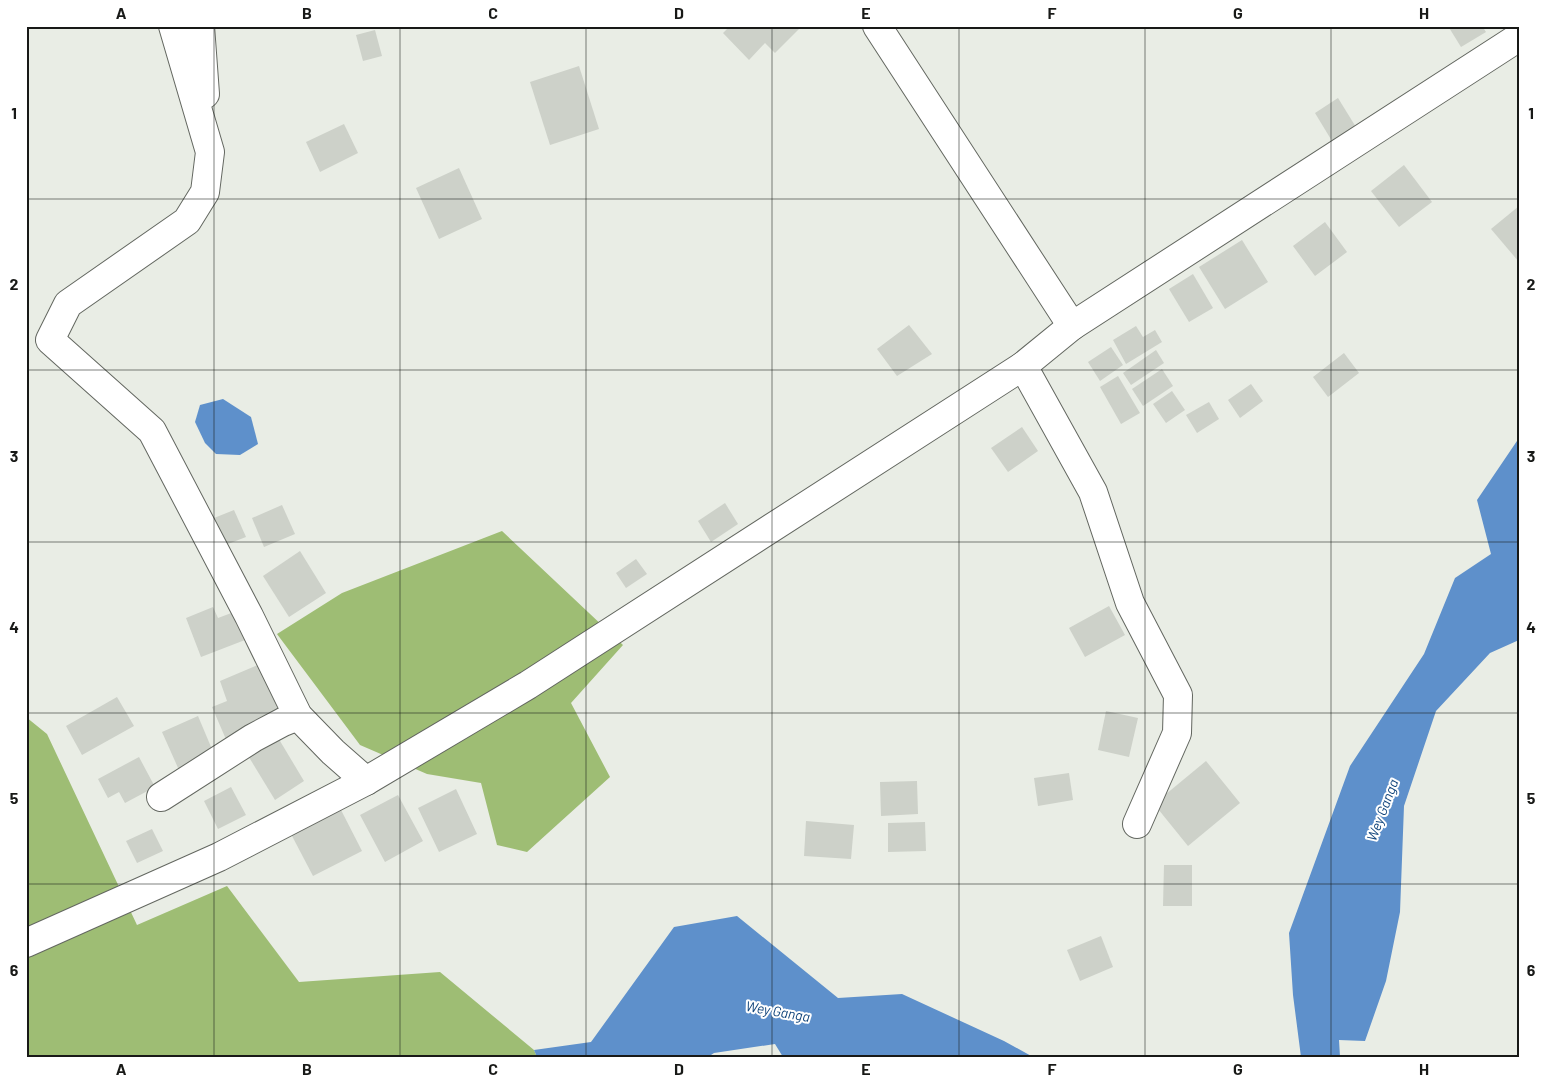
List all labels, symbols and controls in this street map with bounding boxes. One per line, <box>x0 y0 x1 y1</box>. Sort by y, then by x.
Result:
text: A <box>116 3 127 22</box>
text: B <box>302 3 312 22</box>
text: C <box>488 3 498 22</box>
text: D <box>674 3 684 22</box>
text: E <box>861 3 871 22</box>
text: F <box>1048 3 1057 22</box>
text: G <box>1233 3 1243 22</box>
text: H <box>1419 3 1429 22</box>
text: 1 <box>11 103 17 122</box>
text: 1 <box>1528 103 1534 122</box>
text: 2 <box>10 274 19 293</box>
text: 2 <box>1527 274 1536 293</box>
text: 3 <box>10 446 18 465</box>
text: 3 <box>1527 446 1535 465</box>
text: 4 <box>9 617 19 636</box>
text: 4 <box>1526 617 1536 636</box>
water label: Wey Ganga <box>1362 777 1402 843</box>
text: 5 <box>10 788 19 807</box>
text: 5 <box>1527 788 1536 807</box>
text: 6 <box>10 960 19 979</box>
text: 6 <box>1527 960 1536 979</box>
water label: Wey Ganga <box>745 997 811 1025</box>
text: A <box>116 1059 127 1078</box>
text: B <box>302 1059 312 1078</box>
text: C <box>488 1059 498 1078</box>
text: D <box>674 1059 684 1078</box>
text: E <box>861 1059 871 1078</box>
text: F <box>1048 1059 1057 1078</box>
text: G <box>1233 1059 1243 1078</box>
text: H <box>1419 1059 1429 1078</box>

